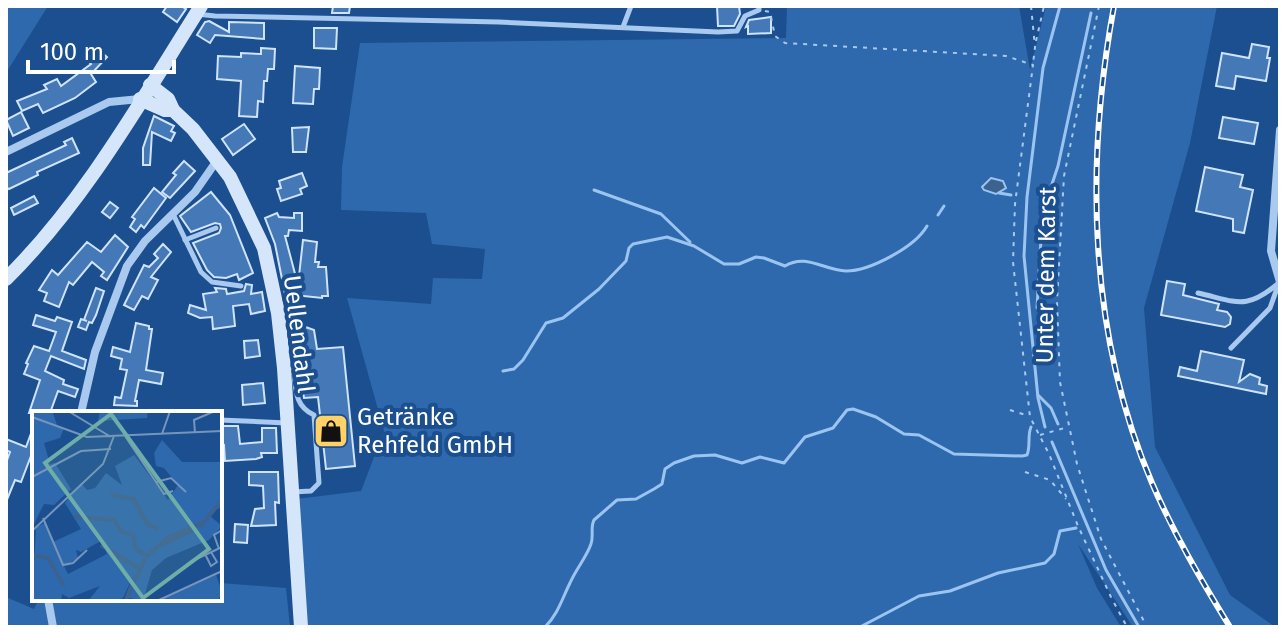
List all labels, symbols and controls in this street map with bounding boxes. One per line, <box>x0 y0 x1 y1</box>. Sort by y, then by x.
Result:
scale bar <box>28 24 174 74</box>
text: 100 m <box>40 38 104 66</box>
street label: Unter dem Karst <box>1030 186 1062 364</box>
street label: Uellendahl <box>278 273 320 395</box>
place label: Getränke Rehfeld GmbH <box>357 403 513 459</box>
inset map <box>32 411 222 601</box>
shop icon: Getränke Rehfeld GmbH <box>312 412 350 450</box>

